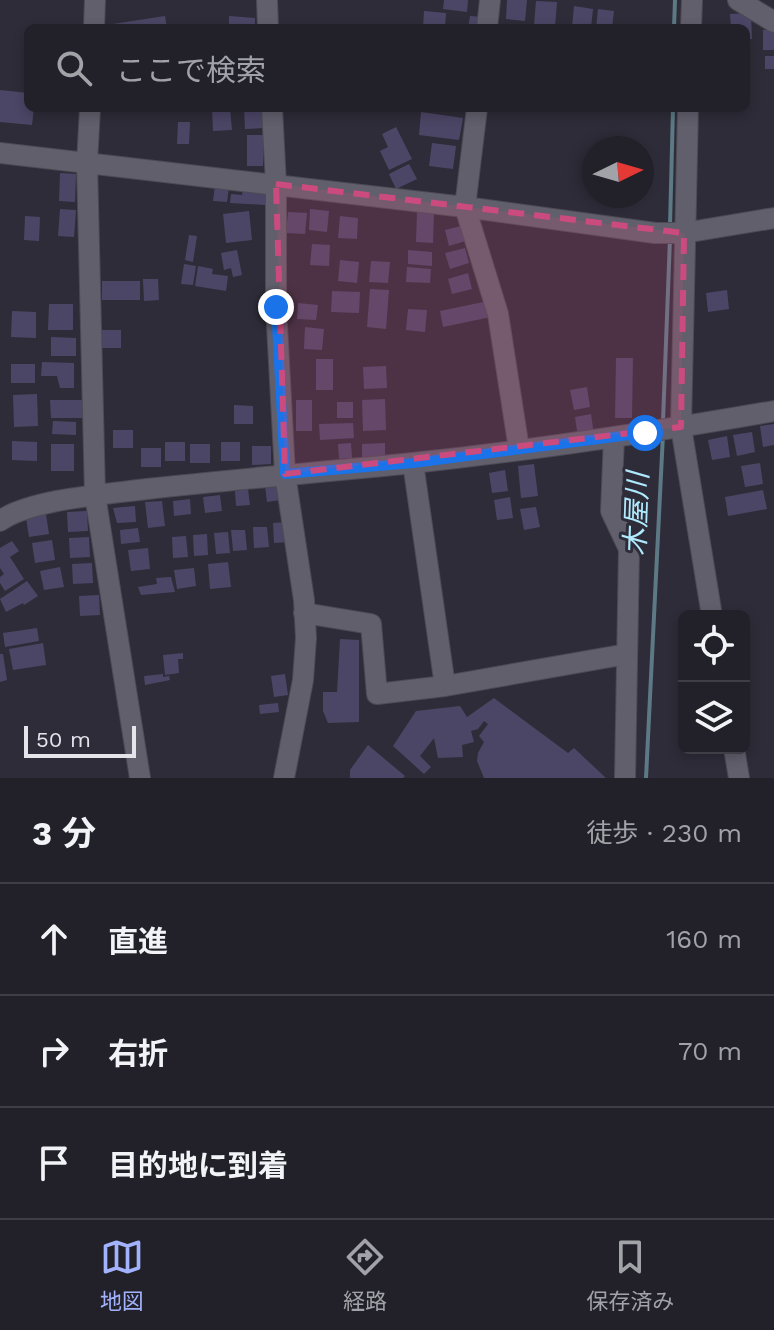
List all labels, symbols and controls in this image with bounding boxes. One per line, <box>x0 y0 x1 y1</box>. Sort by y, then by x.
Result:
search box <box>24 24 750 112</box>
icon: search <box>52 46 96 90</box>
text: ここで検索 <box>116 53 266 88</box>
north arrow <box>582 136 654 208</box>
route end <box>258 289 294 325</box>
route start <box>627 415 663 451</box>
water label: 木屋川 <box>619 468 655 557</box>
map controls <box>678 610 750 754</box>
button: locate <box>678 610 750 682</box>
button: layers <box>678 682 750 754</box>
scale bar <box>24 722 136 758</box>
text: 50 m <box>36 727 91 752</box>
text: 3 分 <box>32 813 96 853</box>
text: 徒歩 · 230 m <box>586 818 742 848</box>
icon: ahead <box>32 917 76 961</box>
text: 直進 <box>108 924 168 959</box>
text: 160 m <box>666 924 742 954</box>
icon: right <box>32 1029 76 1073</box>
text: 右折 <box>108 1036 168 1071</box>
text: 70 m <box>678 1036 742 1066</box>
icon: arrive <box>32 1141 76 1185</box>
text: 目的地に到着 <box>108 1148 288 1183</box>
tab: 地図 <box>100 1235 144 1315</box>
tab: 経路 <box>343 1235 387 1315</box>
tab: 保存済み <box>586 1235 674 1315</box>

